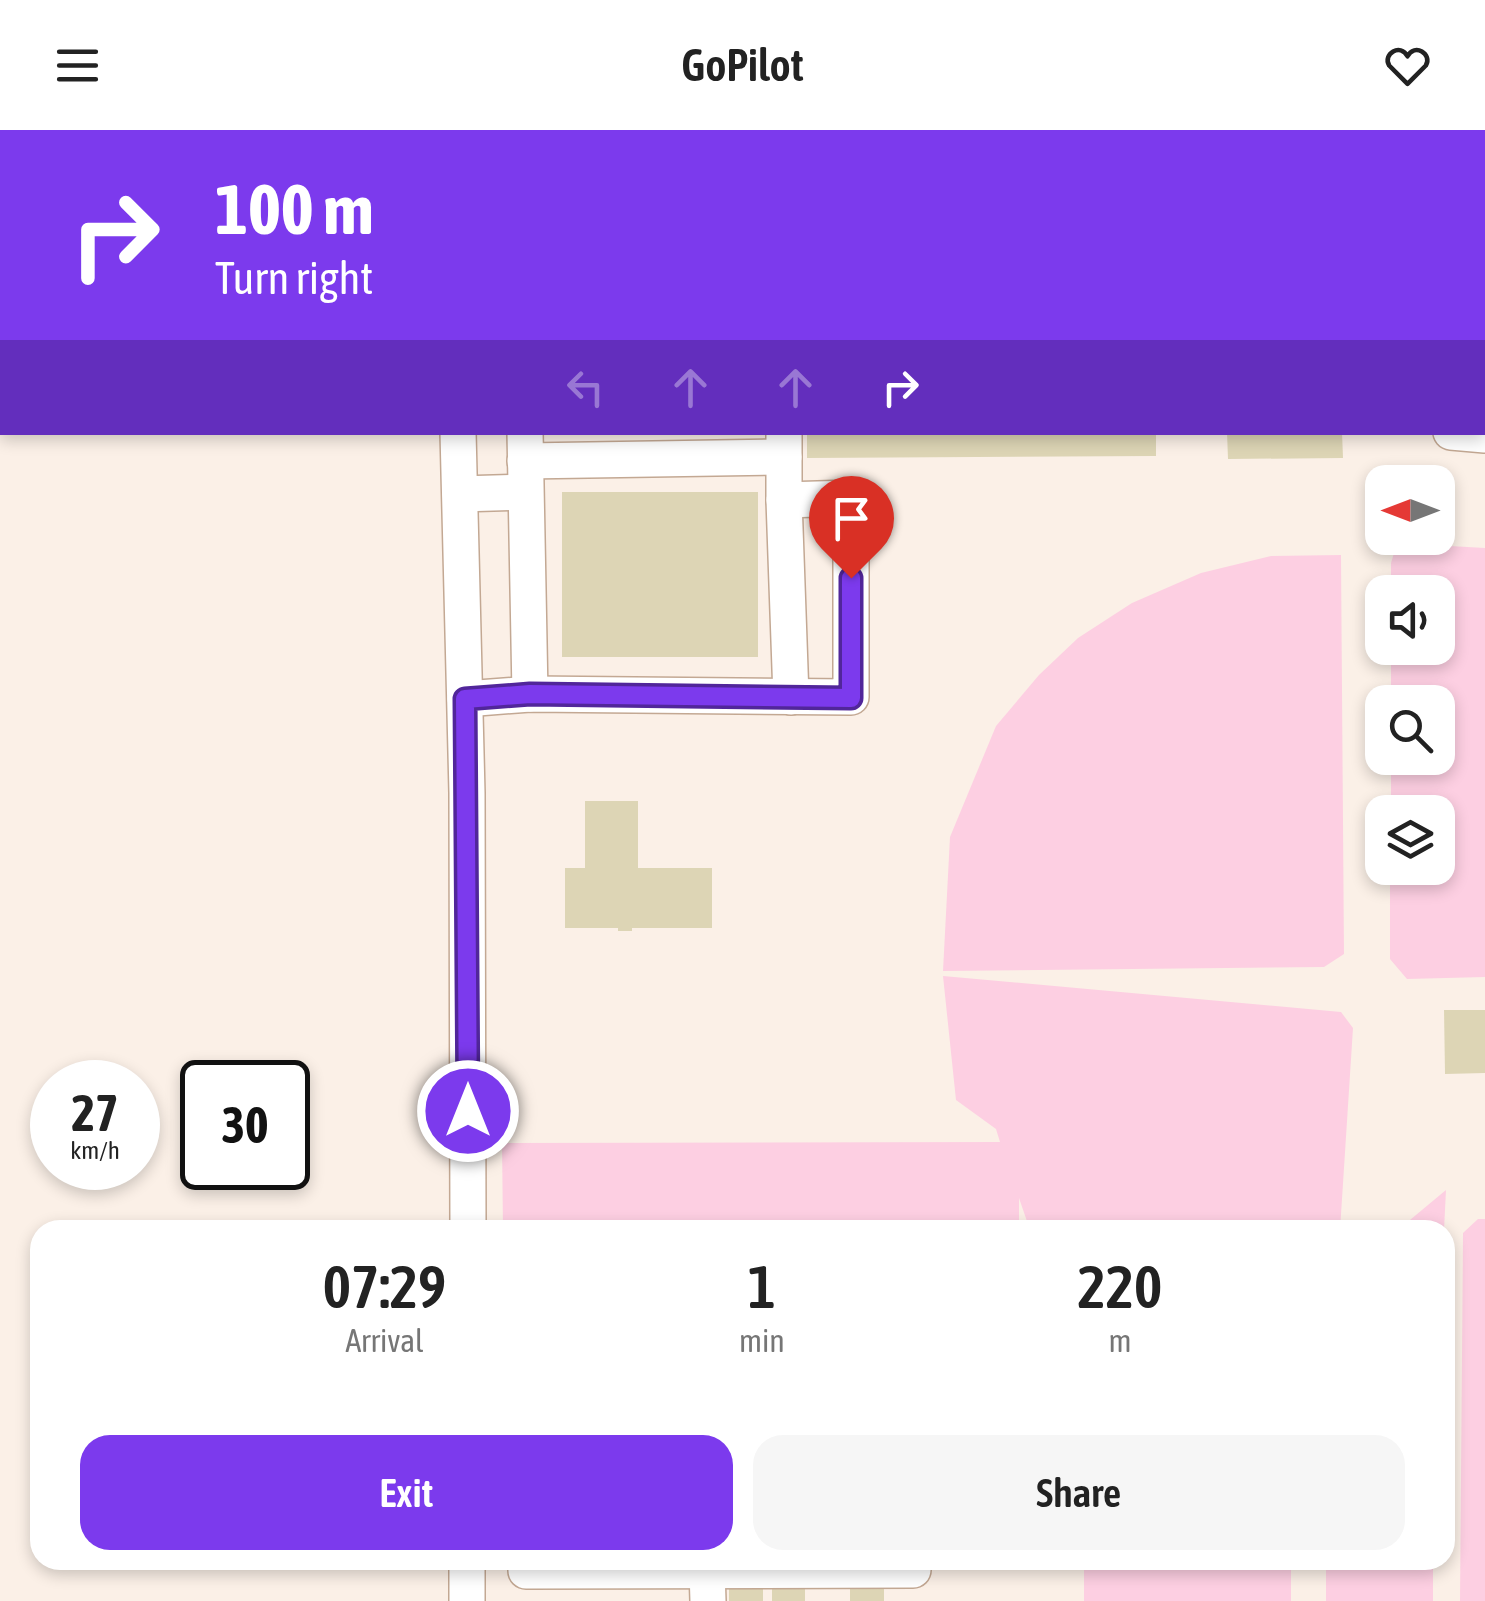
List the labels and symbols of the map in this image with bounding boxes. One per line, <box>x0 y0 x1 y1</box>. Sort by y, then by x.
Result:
north arrow <box>1365 465 1455 555</box>
pin <box>809 476 894 579</box>
position arrow <box>416 1059 520 1163</box>
speed limit sign: 30 <box>180 1060 310 1190</box>

